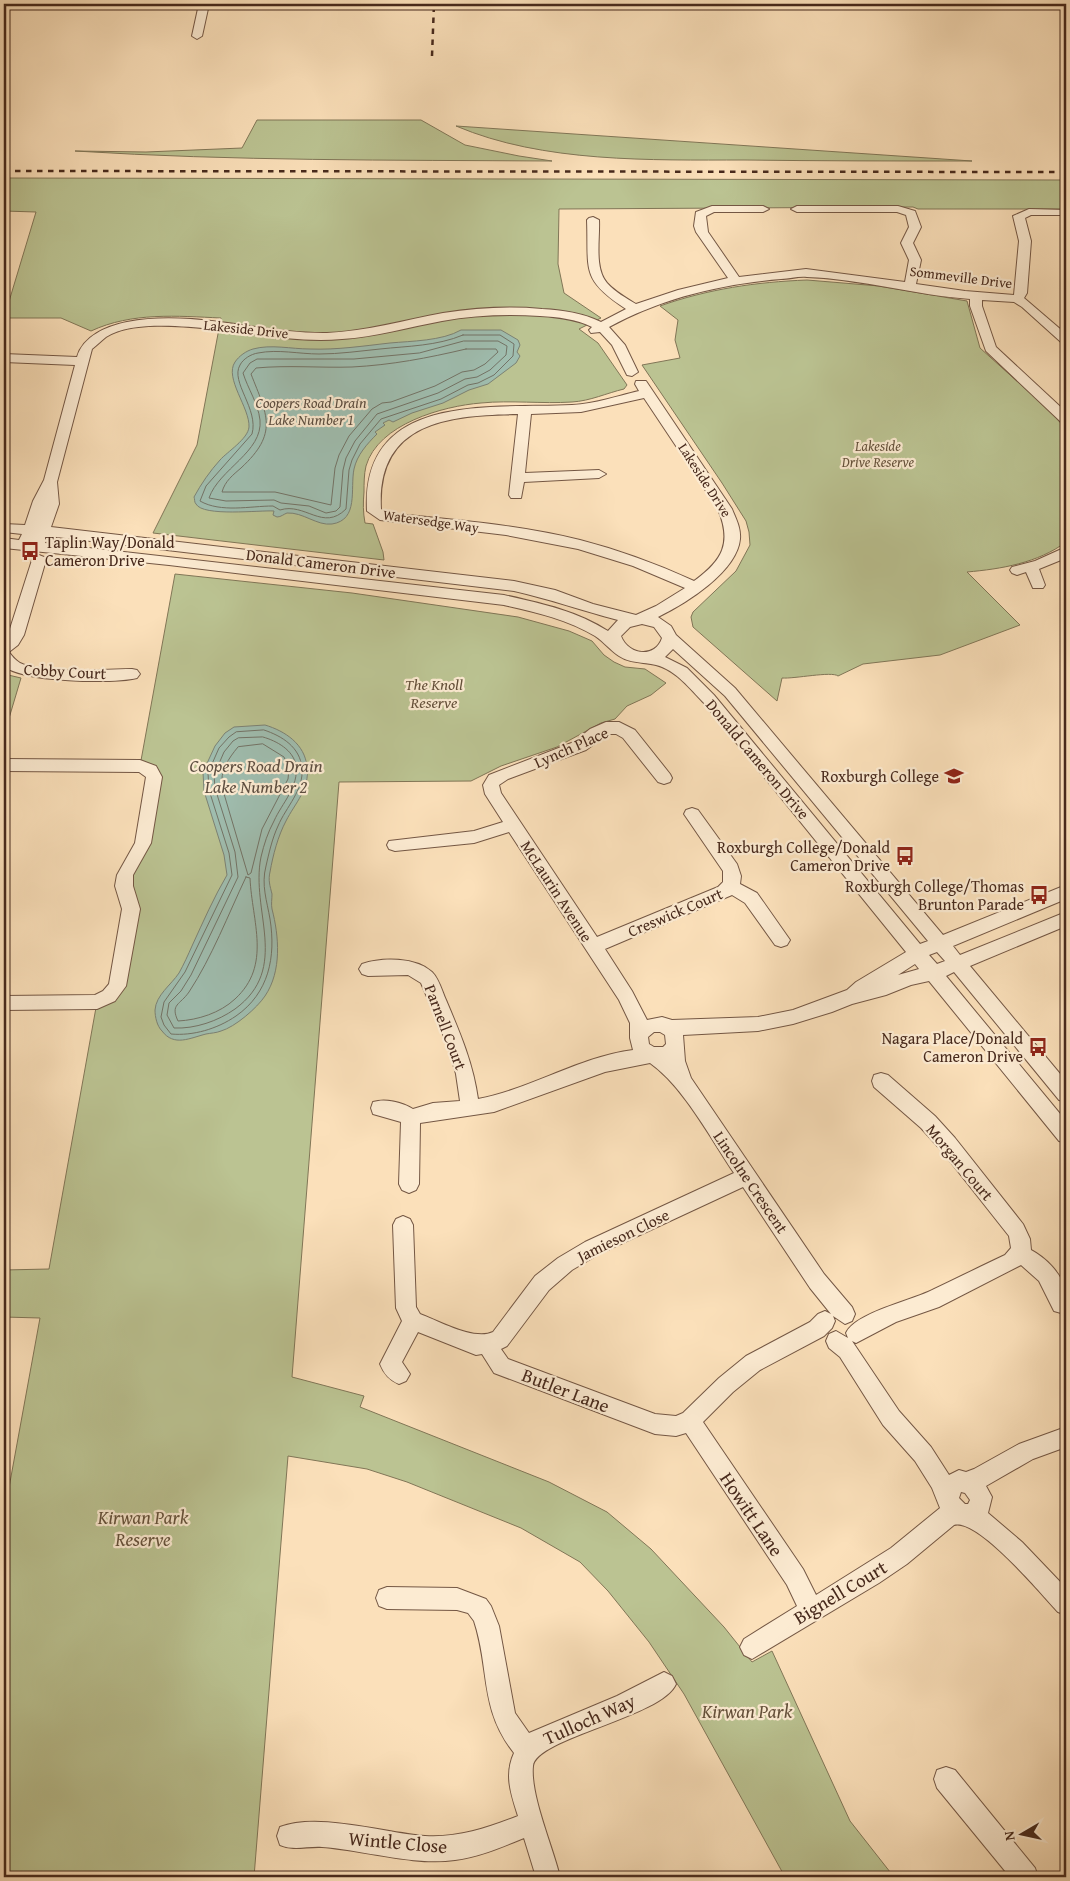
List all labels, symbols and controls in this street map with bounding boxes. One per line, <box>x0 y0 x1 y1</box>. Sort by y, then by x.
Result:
street label: Sommeville Drive <box>909 261 1014 293</box>
street label: Lakeside Drive <box>203 315 290 343</box>
water label: Coopers Road Drain Lake Number 1 <box>255 392 367 430</box>
park label: Lakeside Drive Reserve <box>841 436 914 472</box>
street label: Lakeside Drive <box>674 439 737 521</box>
street label: Watersedge Way <box>382 504 480 538</box>
place label: Taplin Way/Donald Cameron Drive <box>45 530 175 572</box>
bus stop icon: Taplin Way/Donald Cameron Drive <box>19 540 41 562</box>
street label: Donald Cameron Drive <box>245 542 397 584</box>
street label: Cobby Court <box>23 657 107 685</box>
park label: The Knoll Reserve <box>405 672 463 714</box>
street label: Donald Cameron Drive <box>700 694 816 824</box>
street label: Lynch Place <box>530 720 612 774</box>
water label: Coopers Road Drain Lake Number 2 <box>189 752 323 800</box>
place label: Roxburgh College <box>821 764 939 788</box>
school or university icon: Roxburgh College <box>943 765 965 787</box>
street label: McLaurin Avenue <box>515 835 599 947</box>
place label: Roxburgh College/Donald Cameron Drive <box>717 835 890 877</box>
bus stop icon: Roxburgh College/Donald Cameron Drive <box>894 845 916 867</box>
place label: Roxburgh College/Thomas Brunton Parade <box>845 874 1024 916</box>
street label: Creswick Court <box>624 881 727 943</box>
bus stop icon: Roxburgh College/Thomas Brunton Parade <box>1028 884 1050 906</box>
street label: Parnell Court <box>419 981 473 1073</box>
place label: Nagara Place/Donald Cameron Drive <box>882 1026 1023 1068</box>
bus stop icon: Nagara Place/Donald Cameron Drive <box>1027 1036 1049 1058</box>
street label: Morgan Court <box>921 1118 1000 1206</box>
street label: Lincolne Crescent <box>708 1126 794 1238</box>
street label: Jamieson Close <box>571 1202 673 1269</box>
street label: Butler Lane <box>518 1360 614 1420</box>
street label: Howitt Lane <box>713 1466 791 1562</box>
park label: Kirwan Park Reserve <box>97 1503 189 1553</box>
street label: Bignell Court <box>788 1553 892 1631</box>
street label: Tulloch Way <box>538 1686 640 1752</box>
park label: Kirwan Park <box>701 1697 793 1725</box>
north arrow <box>998 1808 1048 1858</box>
street label: Wintle Close <box>347 1824 449 1860</box>
text: N <box>998 1829 1020 1842</box>

